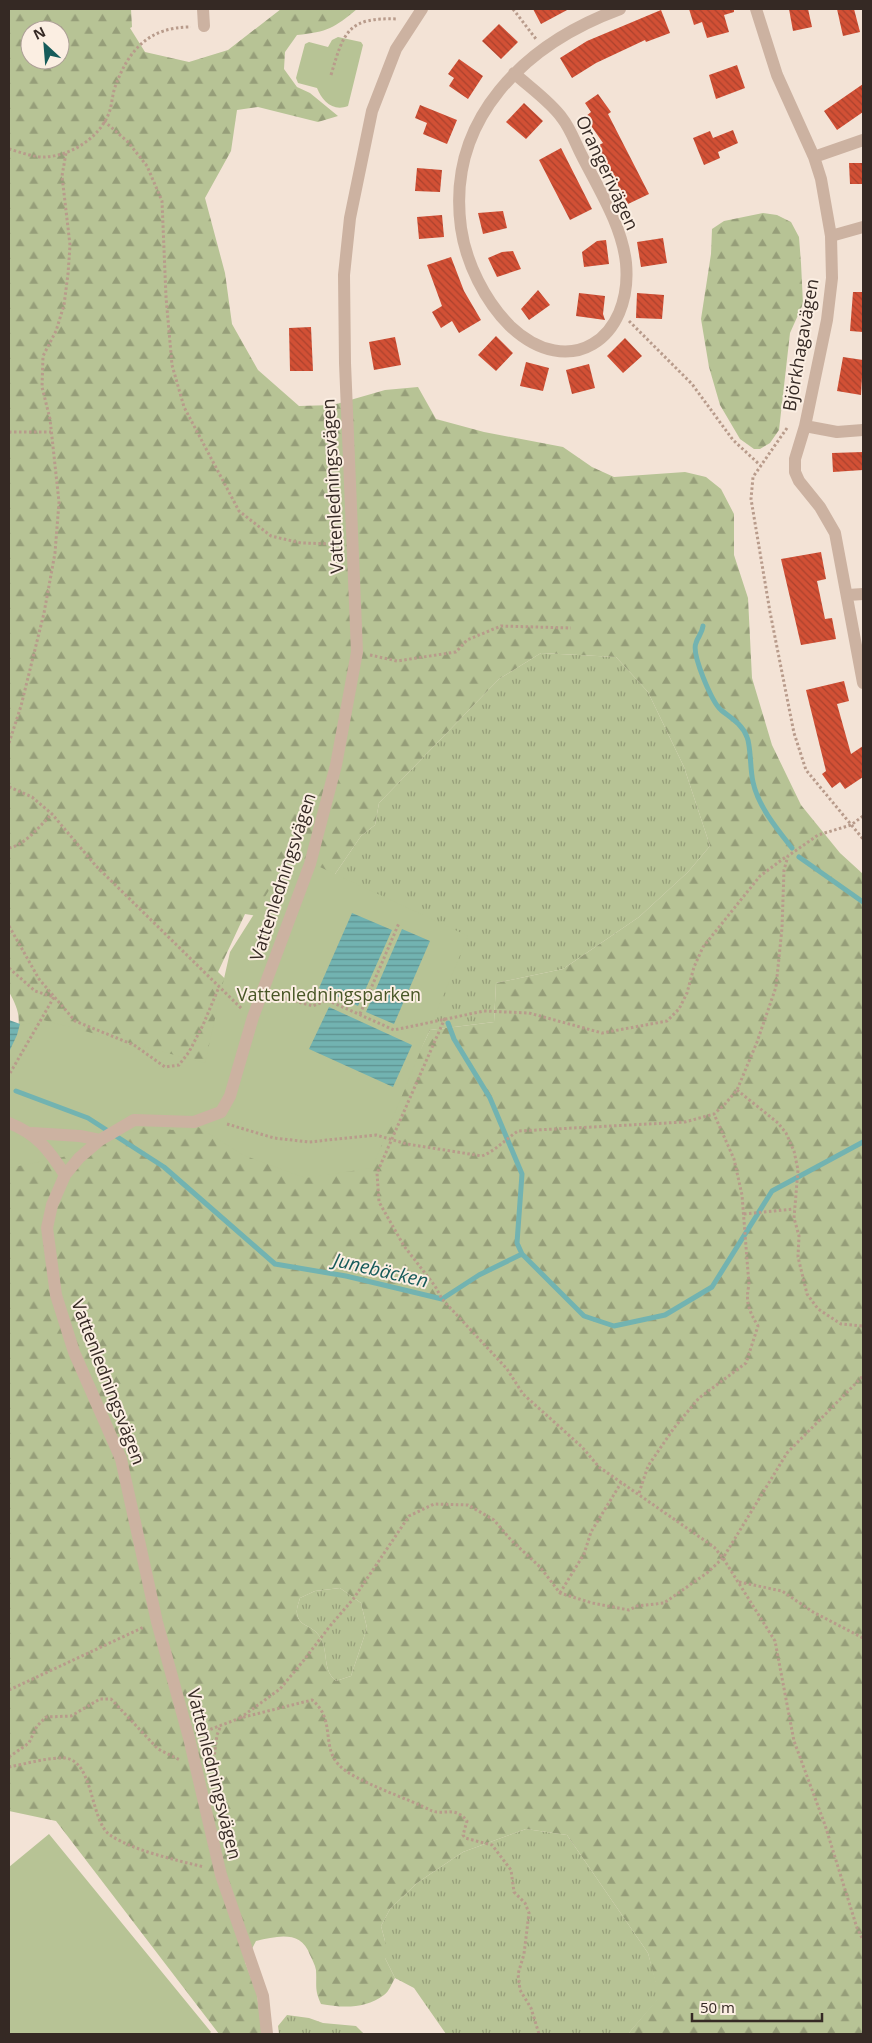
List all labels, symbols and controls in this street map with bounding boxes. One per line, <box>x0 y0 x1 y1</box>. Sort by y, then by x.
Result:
north arrow <box>20 20 70 70</box>
text: N <box>30 22 48 44</box>
street label: Orangerivägen <box>571 111 645 234</box>
street label: Björkhagavägen <box>777 276 824 413</box>
street label: Vattenledningsvägen <box>315 398 349 574</box>
street label: Vattenledningsvägen <box>244 790 321 964</box>
park label: Vattenledningsparken <box>237 982 421 1006</box>
water label: Junebäcken <box>328 1246 431 1294</box>
street label: Vattenledningsvägen <box>66 1296 152 1468</box>
street label: Vattenledningsvägen <box>182 1686 248 1862</box>
scale bar <box>692 1990 822 2022</box>
text: 50 m <box>700 1997 735 2017</box>

